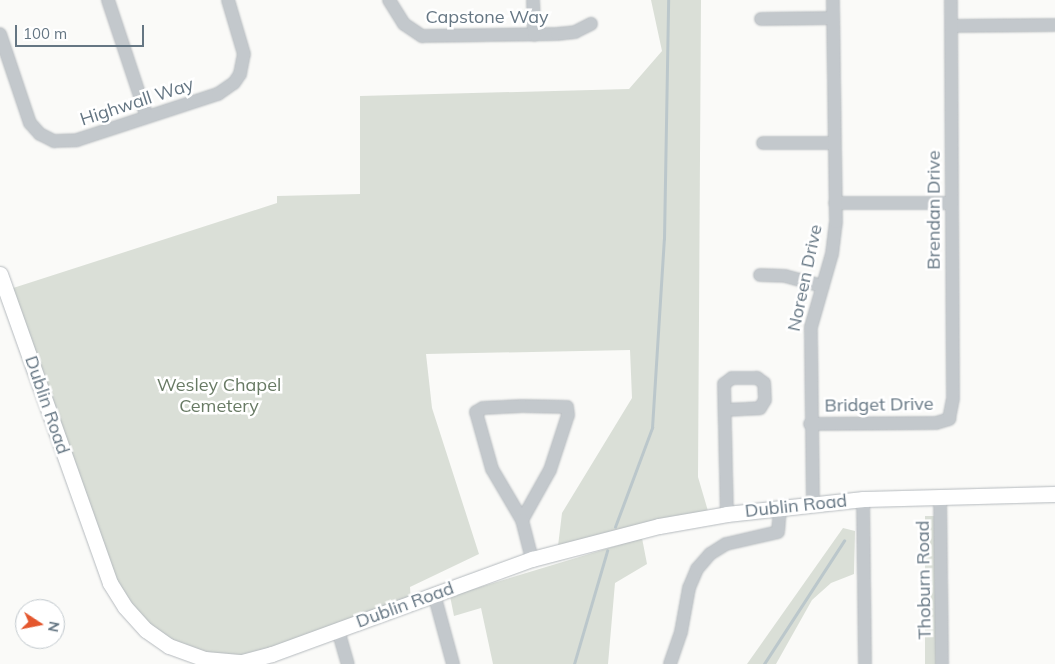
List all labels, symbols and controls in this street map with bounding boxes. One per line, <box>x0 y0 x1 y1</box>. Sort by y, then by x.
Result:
street label: Capstone Way <box>425 6 549 28</box>
scale bar <box>18 15 146 47</box>
text: 100 m <box>23 24 67 43</box>
street label: Highwall Way <box>77 73 197 131</box>
street label: Brendan Drive <box>923 150 945 270</box>
street label: Noreen Drive <box>783 223 827 333</box>
street label: Dublin Road <box>20 353 74 457</box>
park label: Wesley Chapel Cemetery <box>157 375 281 418</box>
street label: Bridget Drive <box>824 393 934 417</box>
street label: Dublin Road <box>744 490 848 522</box>
street label: Thoburn Road <box>912 520 936 640</box>
street label: Dublin Road <box>353 577 457 633</box>
north arrow <box>15 599 65 649</box>
text: N <box>44 620 64 634</box>

